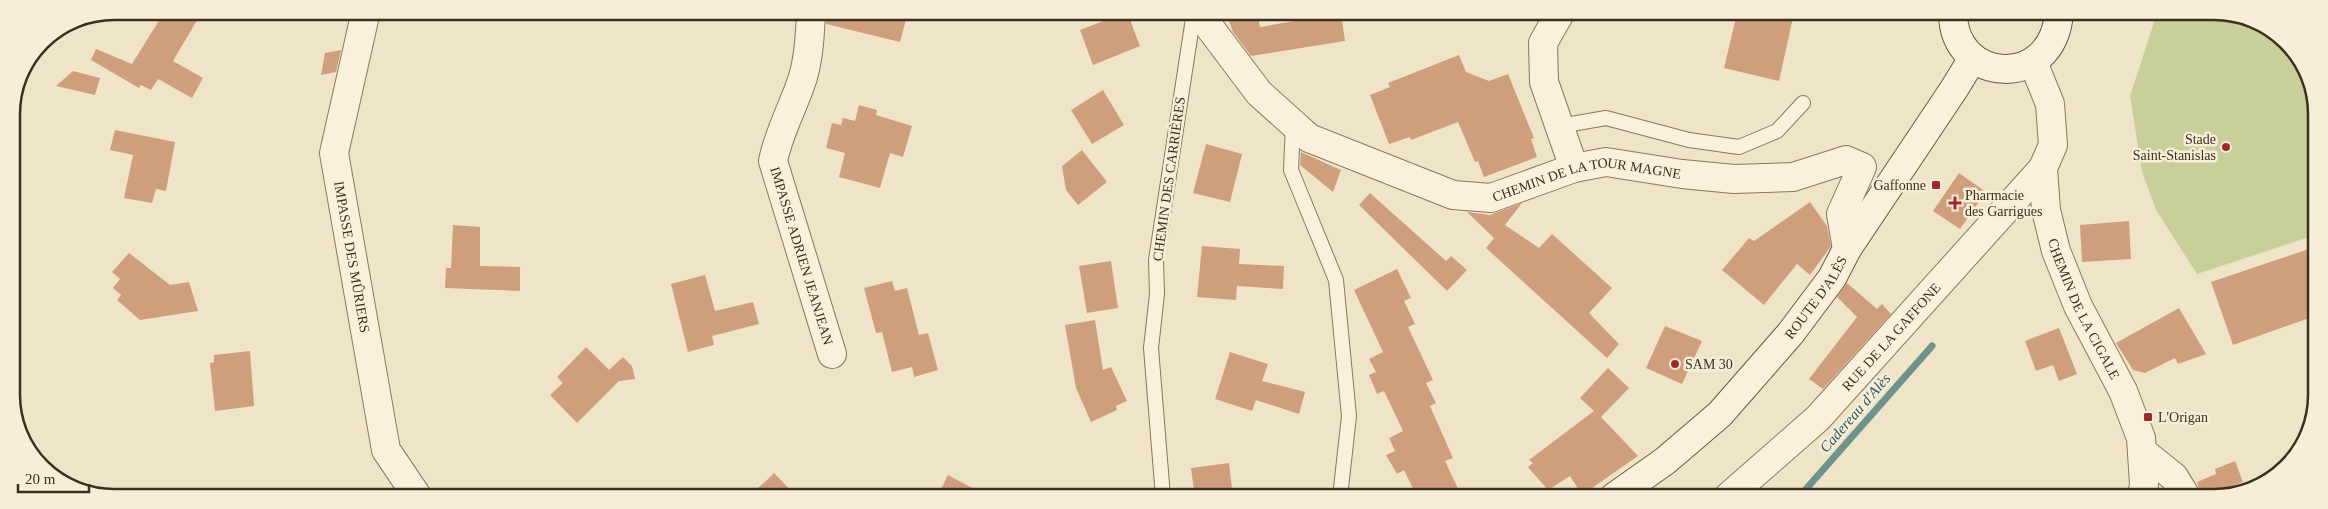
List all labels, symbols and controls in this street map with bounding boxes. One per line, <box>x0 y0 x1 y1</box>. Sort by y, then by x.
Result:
street label: CHEMIN DES CARRIÈRES <box>1149 96 1188 262</box>
place label: Stade Saint-Stanislas <box>2133 132 2216 163</box>
marker: Stade Saint-Stanislas <box>2220 141 2232 153</box>
street label: CHEMIN DE LA TOUR MAGNE <box>1490 154 1682 204</box>
street label: IMPASSE ADRIEN JEANJEAN <box>768 165 836 347</box>
place label: Gaffonne <box>1873 178 1926 193</box>
marker: Gaffonne <box>1930 179 1942 191</box>
street label: IMPASSE DES MÛRIERS <box>332 180 373 334</box>
place label: Pharmacie des Garrigues <box>1965 188 2042 219</box>
marker: Pharmacie des Garrigues <box>1949 197 1961 209</box>
street label: CHEMIN DE LA CIGALE <box>2046 237 2123 382</box>
street label: ROUTE D'ALÈS <box>1782 253 1850 342</box>
street label: RUE DE LA GAFFONE <box>1839 280 1943 394</box>
place label: SAM 30 <box>1685 357 1733 372</box>
marker: SAM 30 <box>1669 358 1681 370</box>
water label: Cadereau d'Alès <box>1817 370 1894 456</box>
place label: L'Origan <box>2158 410 2208 425</box>
marker: L'Origan <box>2142 411 2154 423</box>
scale bar <box>18 462 89 494</box>
text: 20 m <box>25 471 56 487</box>

